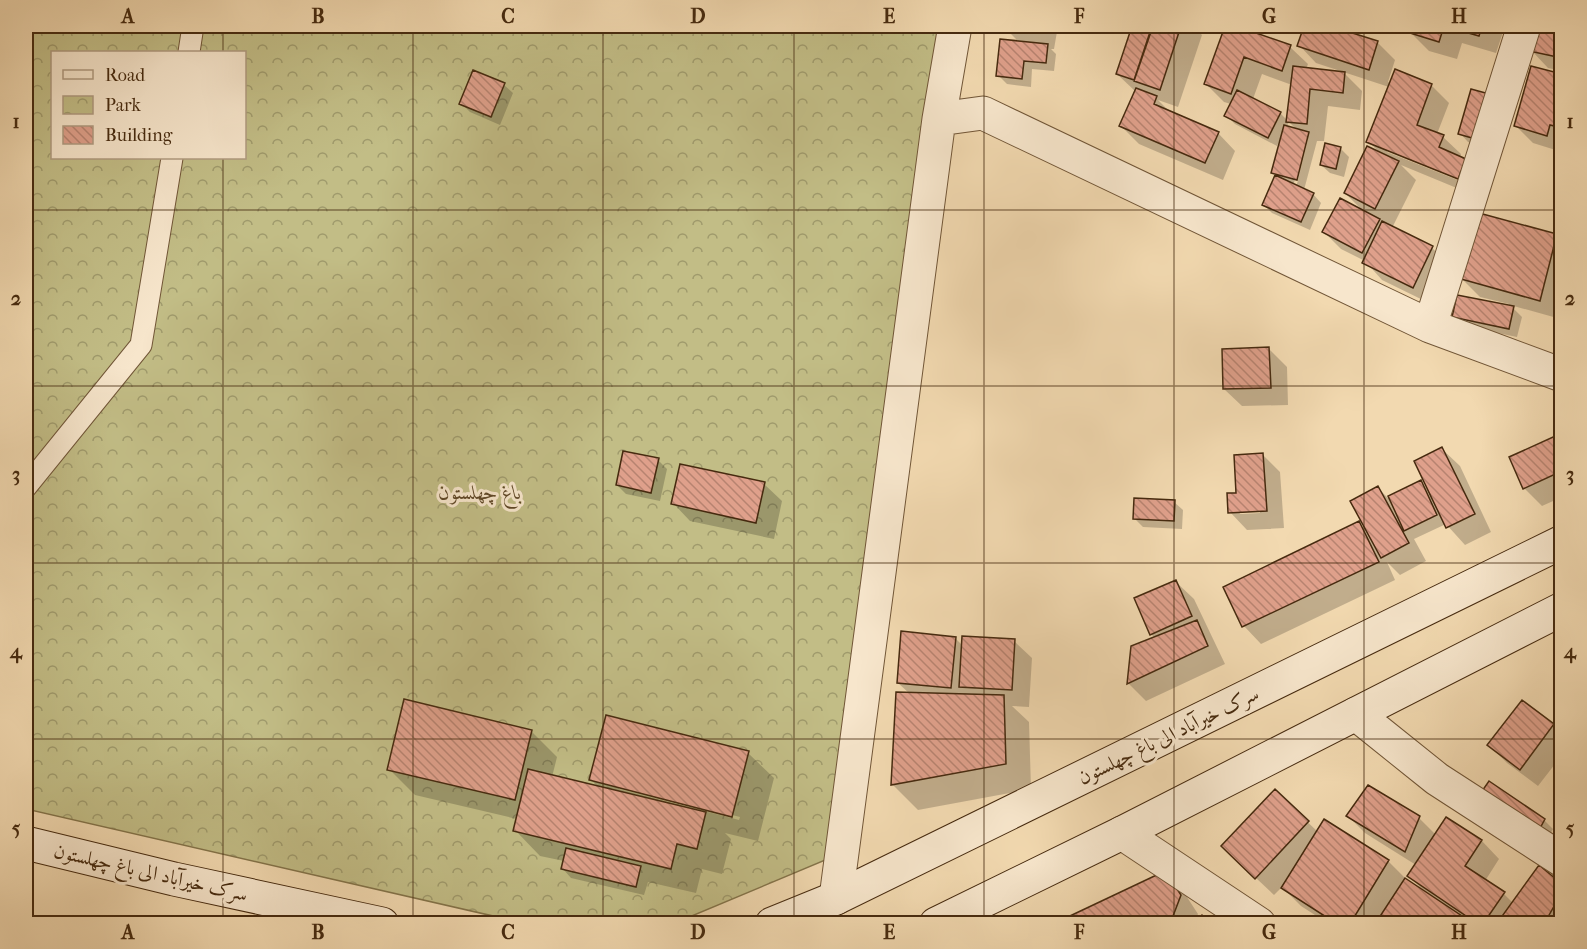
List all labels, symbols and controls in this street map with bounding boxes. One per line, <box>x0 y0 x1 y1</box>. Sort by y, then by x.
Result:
text: A <box>120 5 136 28</box>
text: B <box>311 5 325 28</box>
text: C <box>501 5 515 28</box>
text: D <box>690 5 706 28</box>
text: E <box>883 5 895 28</box>
text: F <box>1073 5 1085 28</box>
text: G <box>1262 5 1276 28</box>
text: H <box>1451 5 1467 28</box>
legend <box>51 51 246 159</box>
text: Road <box>105 65 145 86</box>
text: Park <box>105 95 142 116</box>
text: 1 <box>12 110 20 133</box>
text: 1 <box>1566 110 1574 133</box>
text: Building <box>105 125 173 146</box>
text: 2 <box>11 287 21 310</box>
text: 2 <box>1565 287 1575 310</box>
text: 3 <box>12 463 20 486</box>
text: 3 <box>1566 463 1574 486</box>
park label: باغ چهلستون <box>439 481 522 510</box>
text: 4 <box>9 640 23 664</box>
text: 4 <box>1563 640 1577 664</box>
street label: سرک خیرآباد الی باغ چهلستون <box>1074 681 1265 795</box>
text: 5 <box>12 817 21 840</box>
text: 5 <box>1566 817 1575 840</box>
street label: سرک خیرآباد الی باغ چهلستون <box>50 838 250 912</box>
text: A <box>120 921 136 944</box>
text: B <box>311 921 325 944</box>
text: C <box>501 921 515 944</box>
text: D <box>690 921 706 944</box>
text: E <box>883 921 895 944</box>
text: F <box>1073 921 1085 944</box>
text: G <box>1262 921 1276 944</box>
text: H <box>1451 921 1467 944</box>

